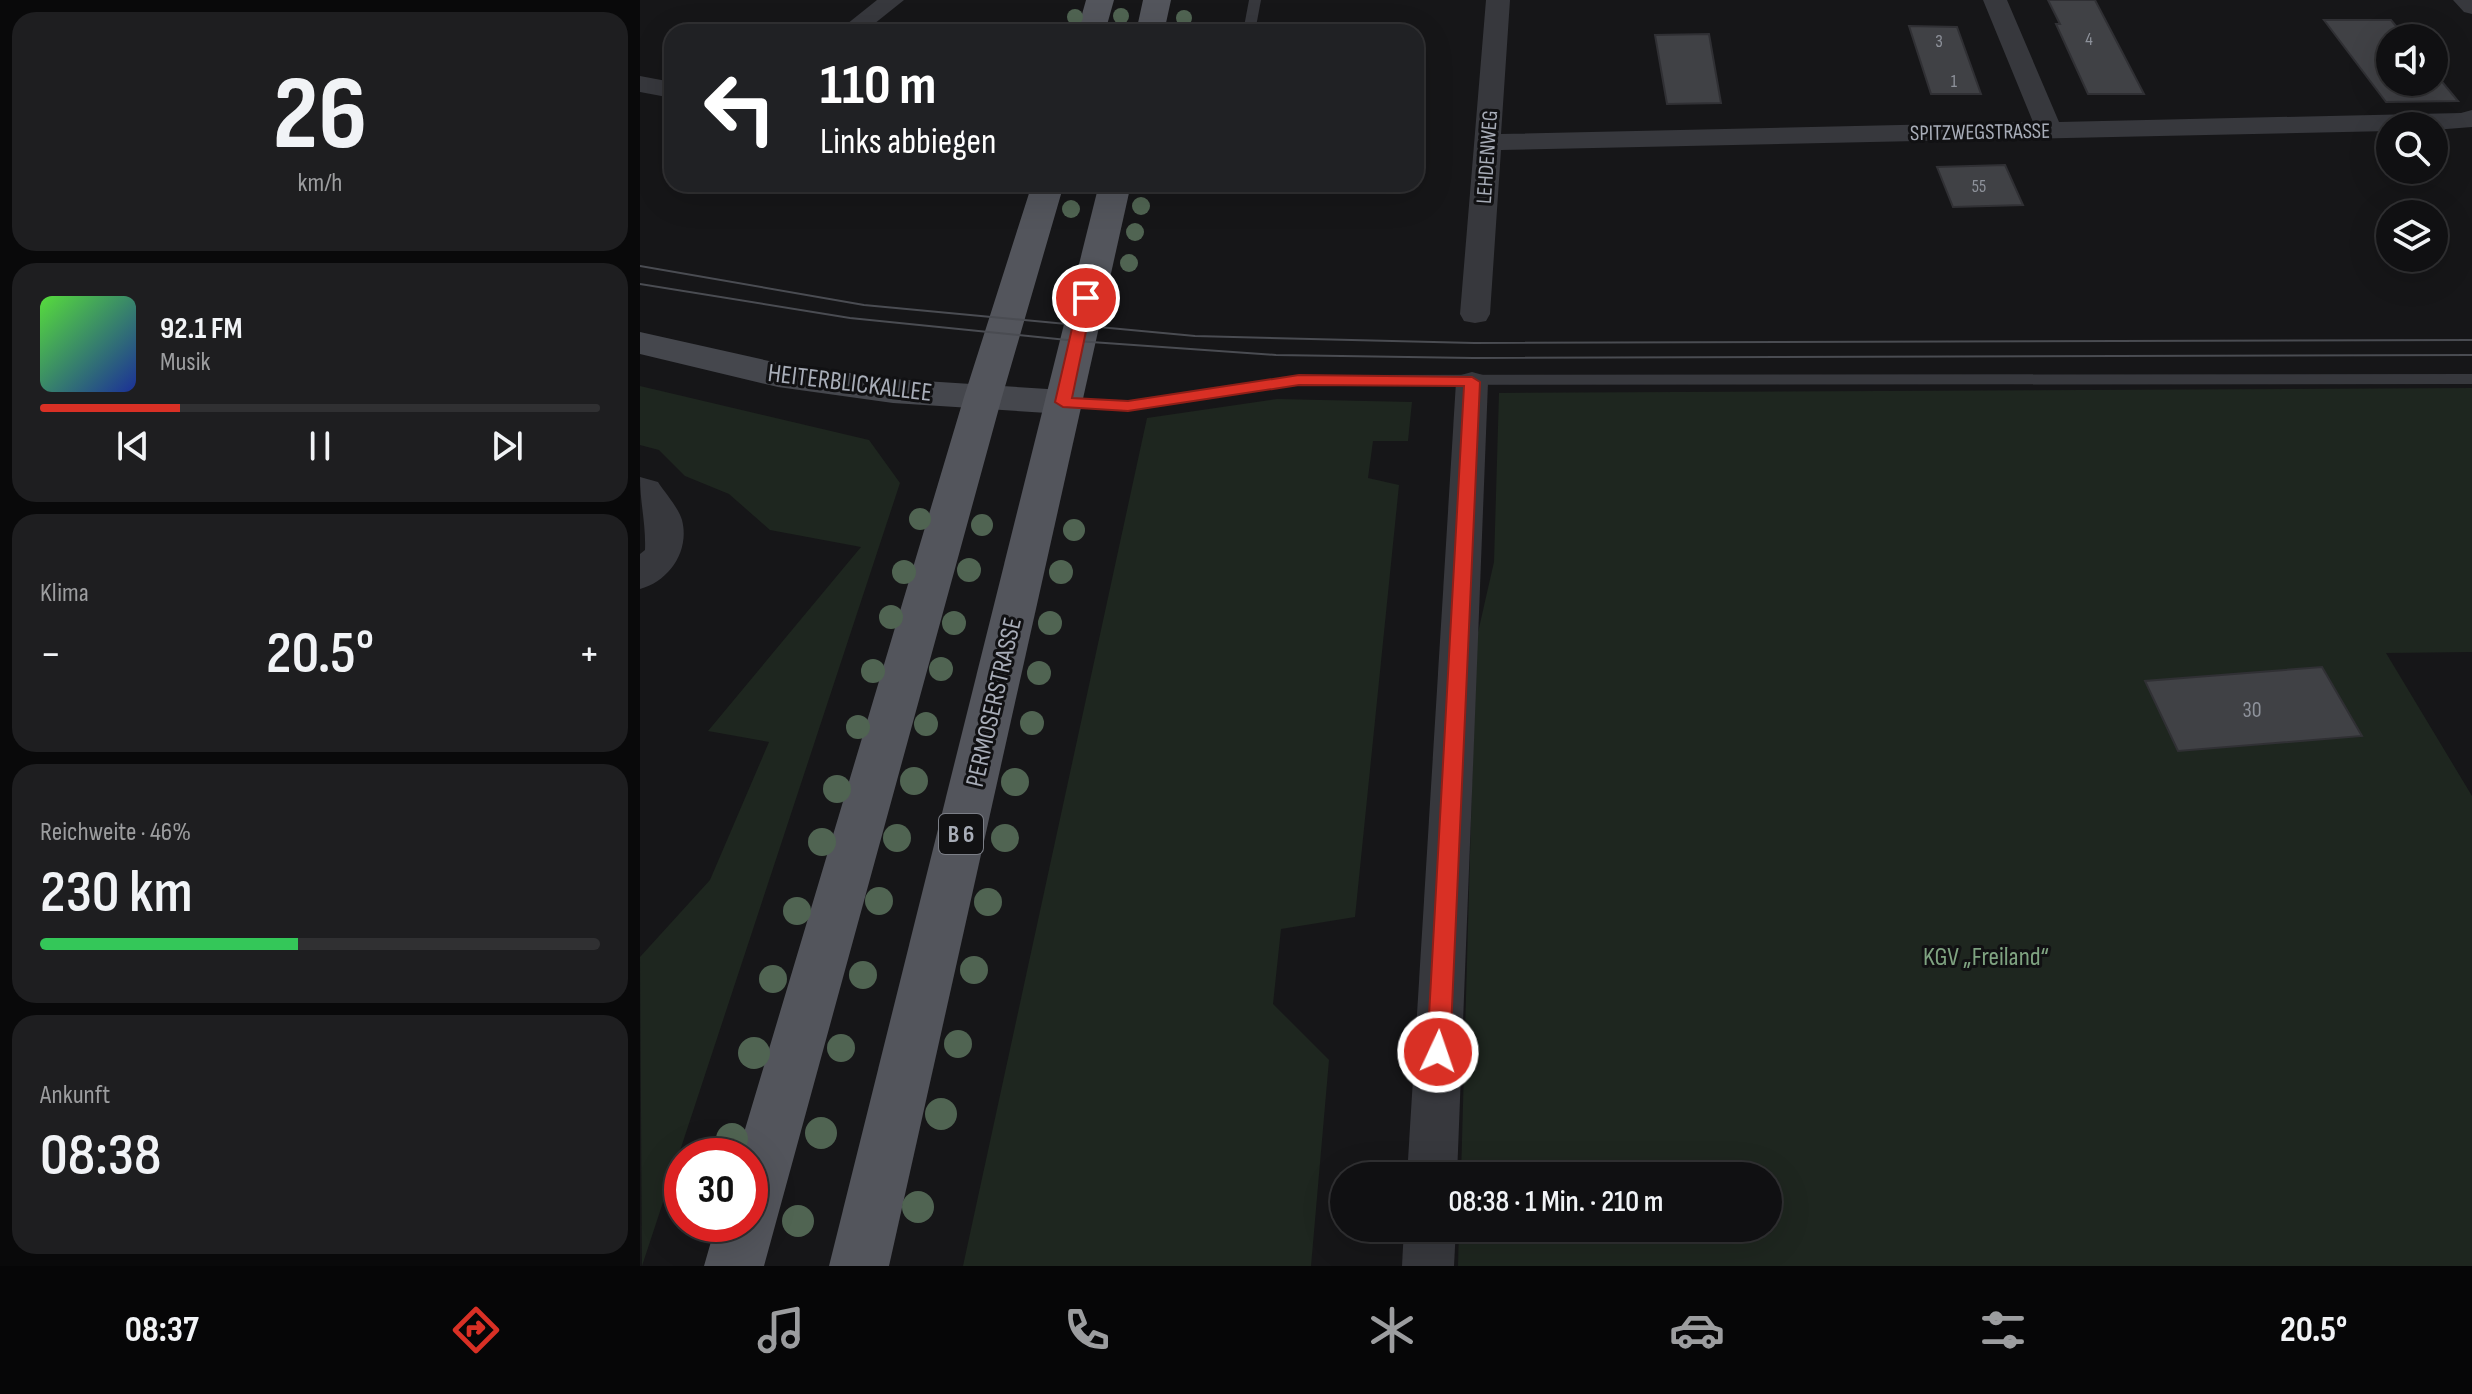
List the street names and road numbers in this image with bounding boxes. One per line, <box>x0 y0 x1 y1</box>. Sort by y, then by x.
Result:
street label: LEHDENWEG <box>1471 109 1504 205</box>
street label: SPITZWEGSTRASSE <box>1910 118 2050 147</box>
street label: HEITERBLICKALLEE <box>766 358 934 409</box>
street label: PERMOSERSTRASSE <box>960 615 1029 790</box>
road number: B 6 <box>939 814 983 854</box>

